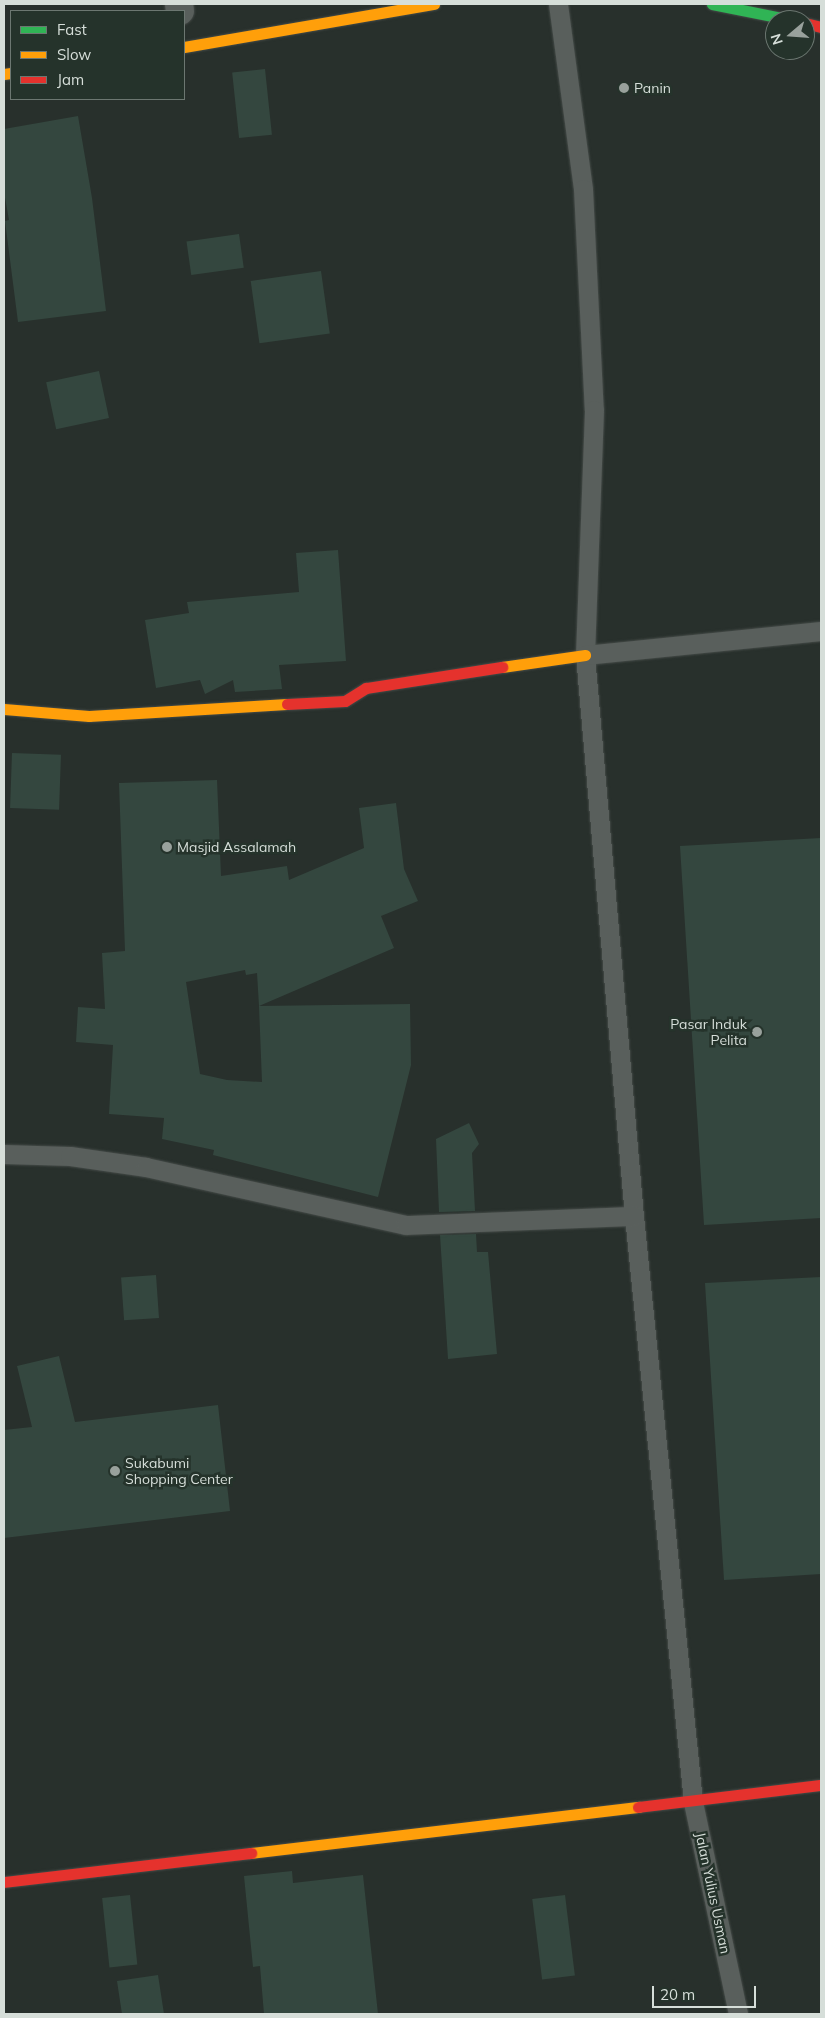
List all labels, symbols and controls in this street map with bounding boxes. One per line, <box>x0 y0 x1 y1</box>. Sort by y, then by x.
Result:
legend <box>10 10 185 100</box>
north arrow <box>765 10 815 60</box>
text: Fast <box>57 20 87 39</box>
text: N <box>766 32 787 47</box>
text: Slow <box>57 45 91 64</box>
text: Jam <box>57 70 84 89</box>
place label: Panin <box>634 80 671 96</box>
marker: Panin <box>618 82 630 94</box>
place label: Masjid Assalamah <box>177 839 296 855</box>
marker: Masjid Assalamah <box>161 841 173 853</box>
place label: Pasar Induk Pelita <box>670 1016 747 1048</box>
marker: Pasar Induk Pelita <box>751 1026 763 1038</box>
place label: Sukabumi Shopping Center <box>125 1455 233 1488</box>
marker: Sukabumi Shopping Center <box>109 1465 121 1477</box>
street label: Jalan Yulius Usman <box>692 1831 734 1955</box>
scale bar <box>655 1976 759 2008</box>
text: 20 m <box>660 1985 695 2004</box>

